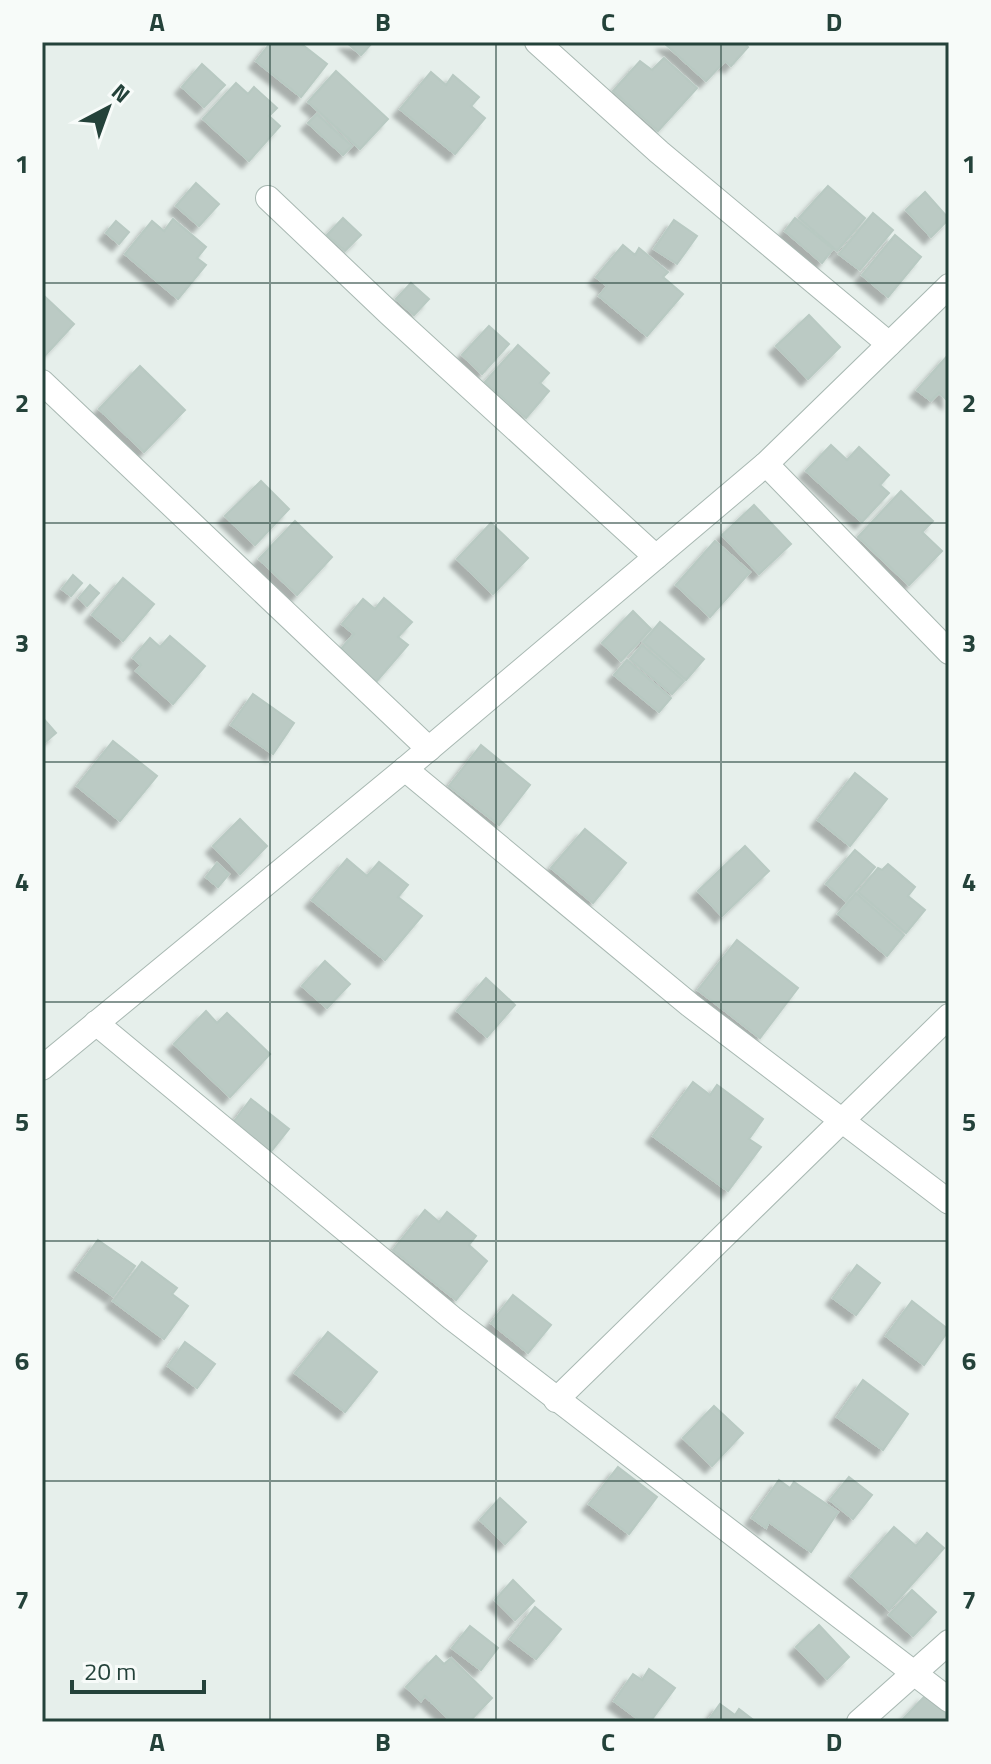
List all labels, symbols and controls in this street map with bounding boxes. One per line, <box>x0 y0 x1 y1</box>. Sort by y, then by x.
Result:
text: A <box>149 2 165 41</box>
text: B <box>375 2 391 41</box>
text: C <box>601 2 615 41</box>
text: D <box>826 2 842 41</box>
north arrow <box>68 68 148 148</box>
text: N <box>104 75 138 111</box>
text: 1 <box>15 144 29 183</box>
text: 1 <box>962 144 976 183</box>
text: 2 <box>15 383 29 422</box>
text: 2 <box>962 383 976 422</box>
text: 3 <box>15 623 29 662</box>
text: 3 <box>962 623 976 662</box>
text: 4 <box>15 862 29 901</box>
text: 4 <box>962 862 976 901</box>
text: 5 <box>15 1102 29 1141</box>
text: 5 <box>962 1102 976 1141</box>
text: 6 <box>15 1341 29 1380</box>
text: 6 <box>962 1341 976 1380</box>
text: 7 <box>15 1580 29 1619</box>
text: 7 <box>962 1580 976 1619</box>
scale bar <box>72 1644 204 1694</box>
text: 20 m <box>84 1653 136 1689</box>
text: A <box>149 1722 165 1761</box>
text: B <box>375 1722 391 1761</box>
text: C <box>601 1722 615 1761</box>
text: D <box>826 1722 842 1761</box>

